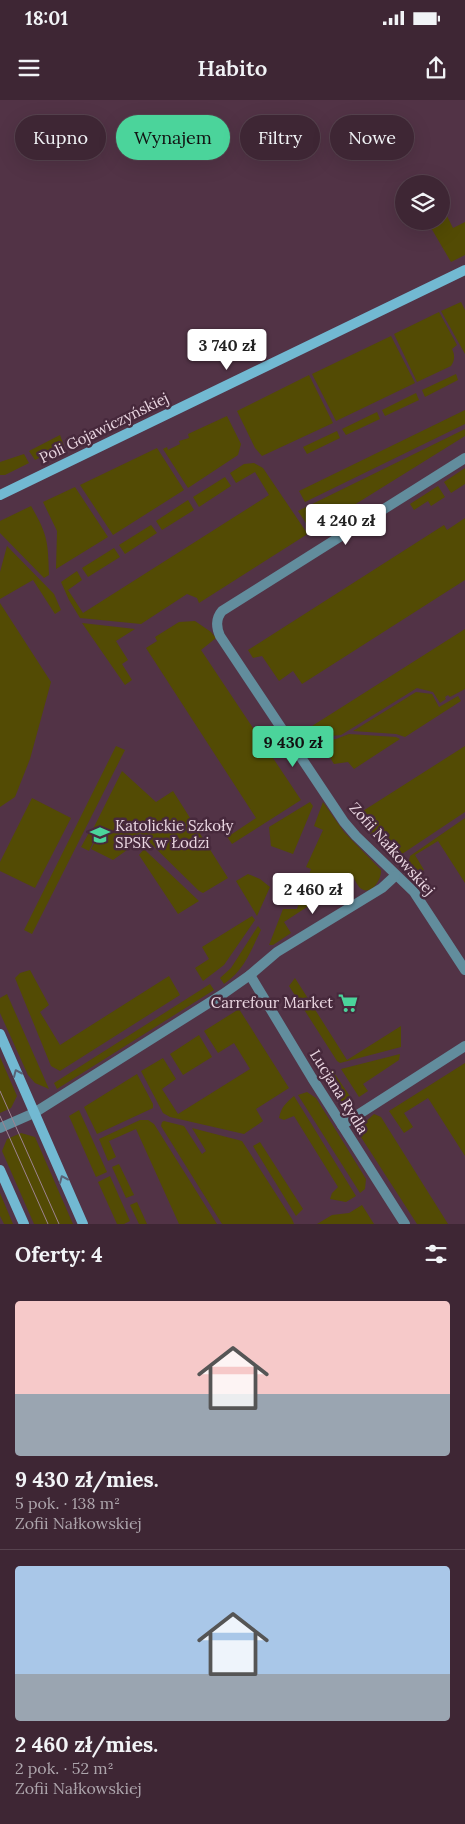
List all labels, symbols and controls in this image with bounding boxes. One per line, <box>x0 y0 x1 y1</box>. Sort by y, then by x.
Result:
text: 18:01 <box>25 6 68 30</box>
icon: menu <box>15 54 43 82</box>
text: Habito <box>198 54 267 82</box>
icon: share <box>422 54 450 82</box>
chip: Kupno <box>15 115 106 160</box>
chip: Wynajem <box>116 115 230 160</box>
chip: Filtry <box>240 115 320 160</box>
chip: Nowe <box>330 115 414 160</box>
map controls <box>395 175 450 230</box>
button: layers <box>395 175 450 230</box>
pin: 3 740 zł <box>175 328 279 371</box>
text: 3 740 zł <box>198 335 256 355</box>
street label: Poli Gojawiczyńskiej <box>36 388 172 467</box>
pin: 4 240 zł <box>294 504 398 546</box>
text: 4 240 zł <box>317 510 375 530</box>
pin: 9 430 zł <box>241 726 345 768</box>
text: 9 430 zł <box>263 732 323 752</box>
street label: Zofii Nałkowskiej <box>346 798 439 899</box>
place label: Katolickie Szkoły SPSK w Łodzi <box>115 816 233 852</box>
school or university icon: Katolickie Szkoły SPSK w Łodzi <box>89 824 111 846</box>
pin: 2 460 zł <box>261 872 365 915</box>
text: 2 460 zł <box>284 879 342 899</box>
supermarket icon: Carrefour Market <box>337 992 359 1014</box>
place label: Carrefour Market <box>211 993 333 1012</box>
street label: Lucjana Rydla <box>306 1046 373 1138</box>
one-way arrow <box>13 1069 24 1078</box>
one-way arrow <box>59 1175 70 1184</box>
icon: filters <box>422 1240 450 1268</box>
text: Oferty: 4 <box>15 1241 103 1268</box>
icon: home <box>188 1333 278 1423</box>
text: 9 430 zł/mies. <box>15 1466 159 1493</box>
text: 5 pok. · 138 m² <box>15 1493 120 1513</box>
text: Zofii Nałkowskiej <box>15 1513 142 1533</box>
icon: home <box>188 1599 278 1689</box>
text: 2 460 zł/mies. <box>15 1731 158 1758</box>
text: 2 pok. · 52 m² <box>15 1758 114 1778</box>
text: Zofii Nałkowskiej <box>15 1778 142 1798</box>

